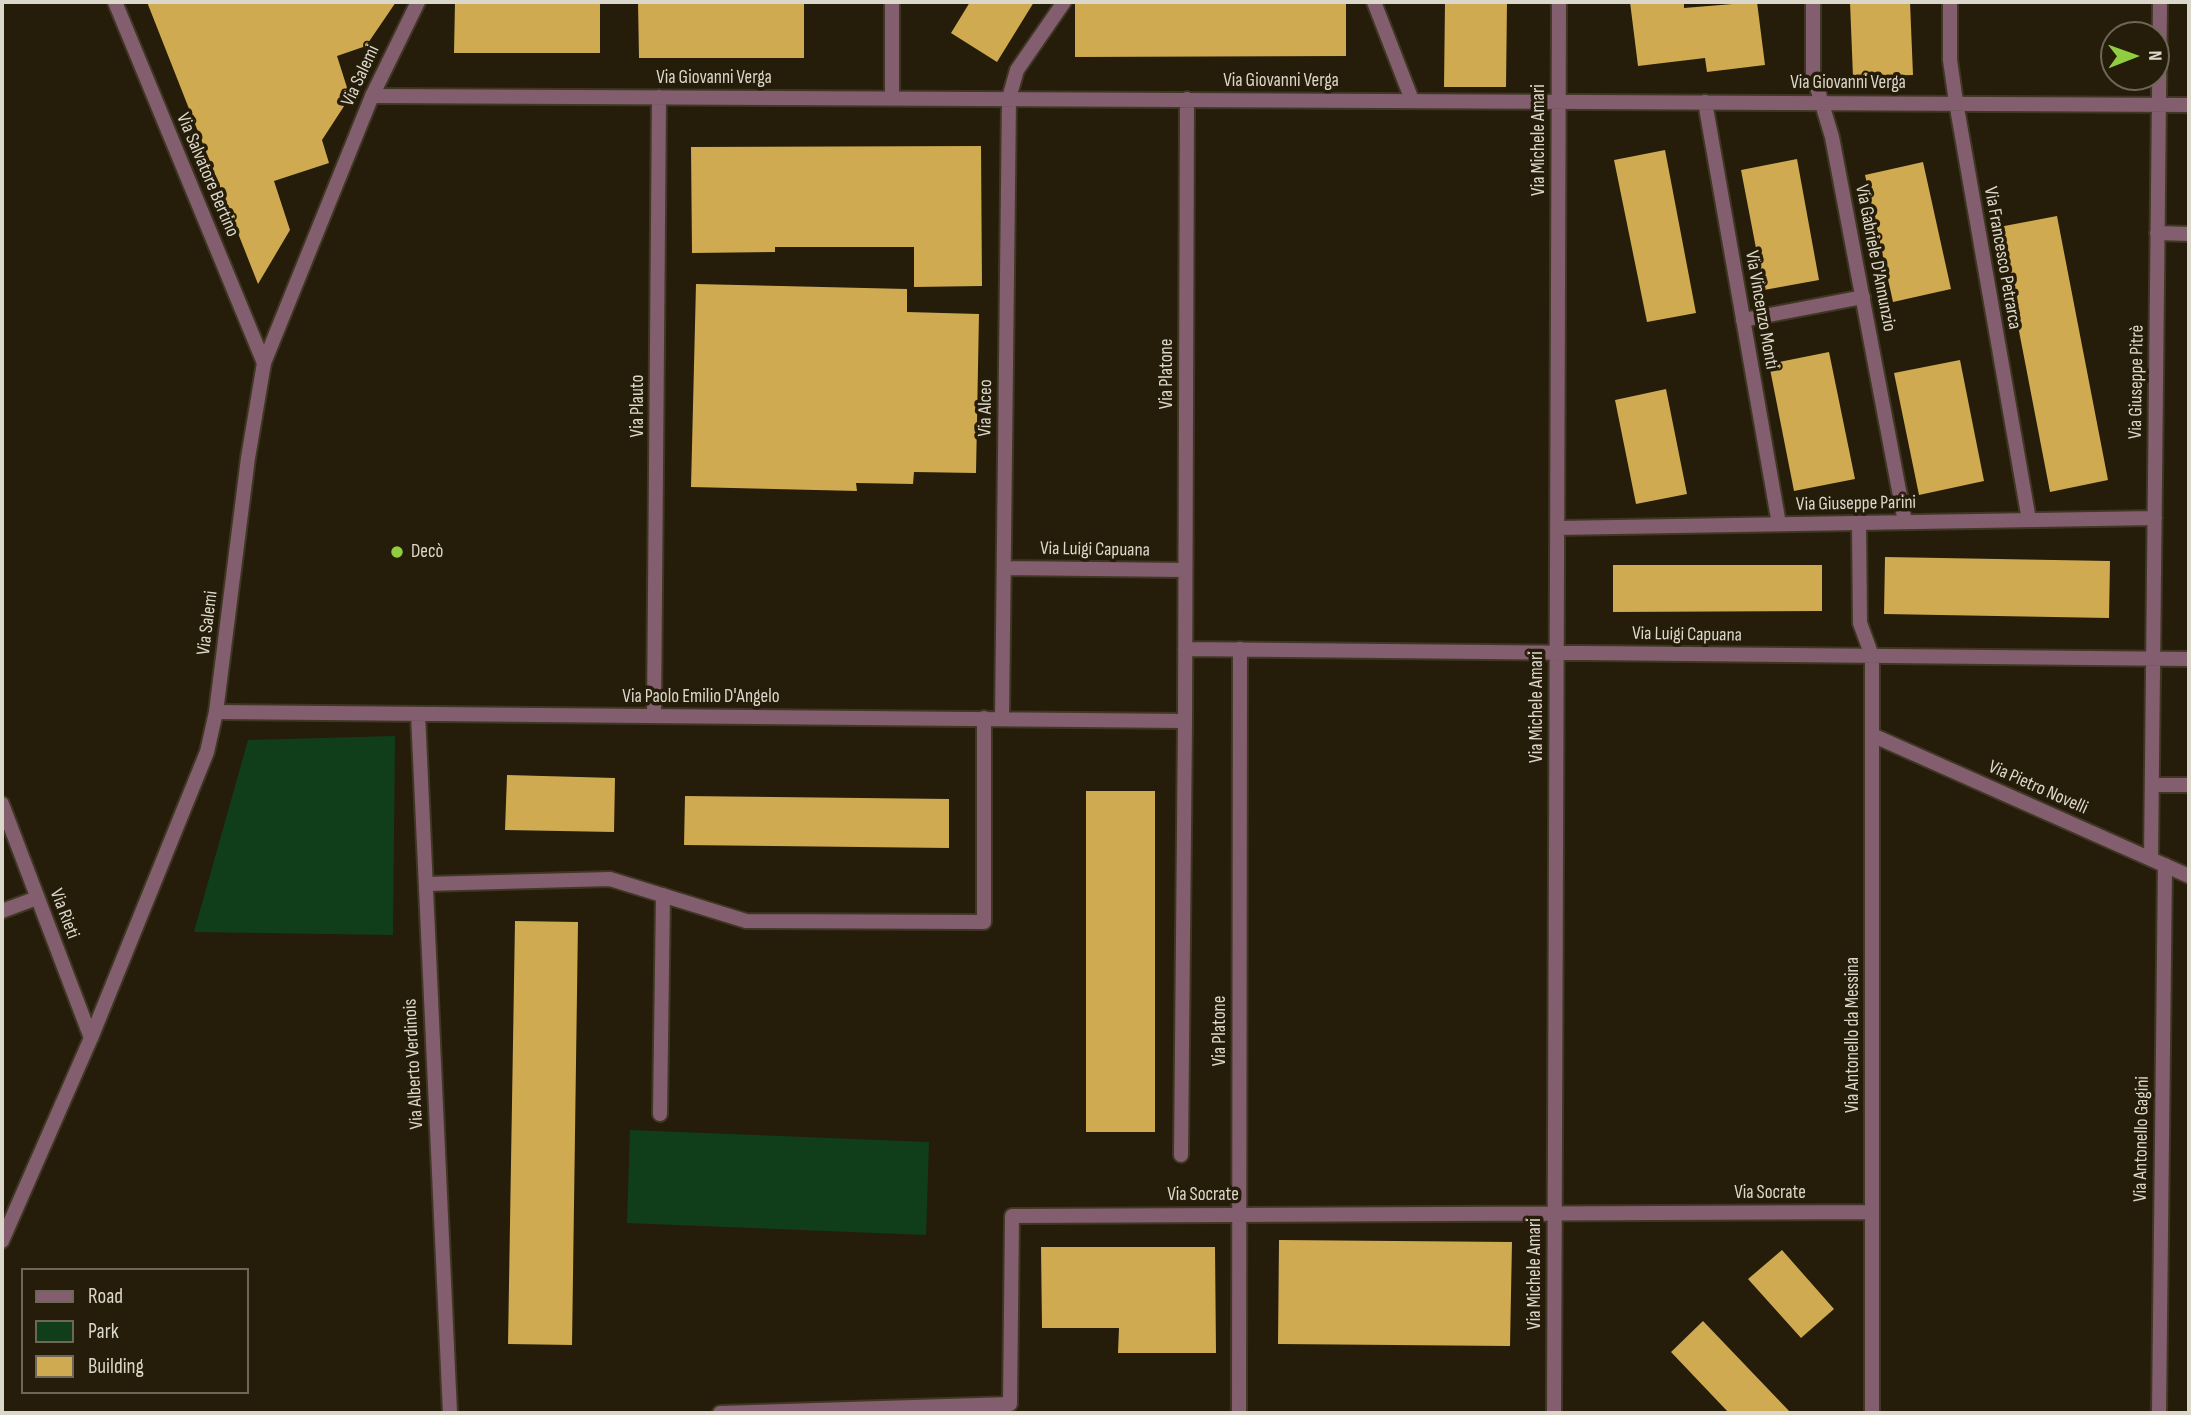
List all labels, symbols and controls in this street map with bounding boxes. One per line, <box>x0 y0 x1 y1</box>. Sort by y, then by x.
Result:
north arrow <box>2100 21 2170 91</box>
street label: Via Salemi <box>337 42 385 110</box>
text: N <box>2143 50 2166 61</box>
street label: Via Giovanni Verga <box>656 67 772 89</box>
street label: Via Giovanni Verga <box>1223 70 1339 92</box>
street label: Via Giovanni Verga <box>1790 72 1906 94</box>
street label: Via Michele Amari <box>1528 84 1550 196</box>
street label: Via Salvatore Bertino <box>171 110 243 240</box>
street label: Via Gabriele D'Annunzio <box>1850 183 1900 333</box>
street label: Via Francesco Petrarca <box>1978 185 2026 331</box>
street label: Via Vincenzo Monti <box>1739 249 1783 371</box>
street label: Via Giuseppe Pitrè <box>2125 325 2149 439</box>
street label: Via Platone <box>1156 339 1178 409</box>
street label: Via Plauto <box>627 375 649 437</box>
street label: Via Alceo <box>974 379 998 437</box>
street label: Via Giuseppe Parini <box>1796 492 1916 516</box>
street label: Via Luigi Capuana <box>1040 538 1150 562</box>
place label: Decò <box>411 541 443 563</box>
marker: Decò <box>389 544 405 560</box>
street label: Via Salemi <box>193 589 223 657</box>
street label: Via Luigi Capuana <box>1632 623 1742 647</box>
street label: Via Michele Amari <box>1526 651 1548 763</box>
street label: Via Paolo Emilio D'Angelo <box>622 686 780 708</box>
street label: Via Pietro Novelli <box>1985 756 2091 820</box>
street label: Via Rieti <box>44 886 84 942</box>
street label: Via Antonello da Messina <box>1842 957 1864 1113</box>
street label: Via Platone <box>1209 996 1231 1066</box>
street label: Via Alberto Verdinois <box>399 998 429 1130</box>
street label: Via Antonello Gagini <box>2130 1076 2154 1202</box>
street label: Via Socrate <box>1734 1182 1806 1204</box>
street label: Via Socrate <box>1167 1184 1239 1206</box>
street label: Via Michele Amari <box>1524 1218 1546 1330</box>
legend <box>21 1268 248 1394</box>
text: Road <box>88 1284 123 1309</box>
text: Park <box>88 1319 119 1344</box>
text: Building <box>88 1354 144 1379</box>

